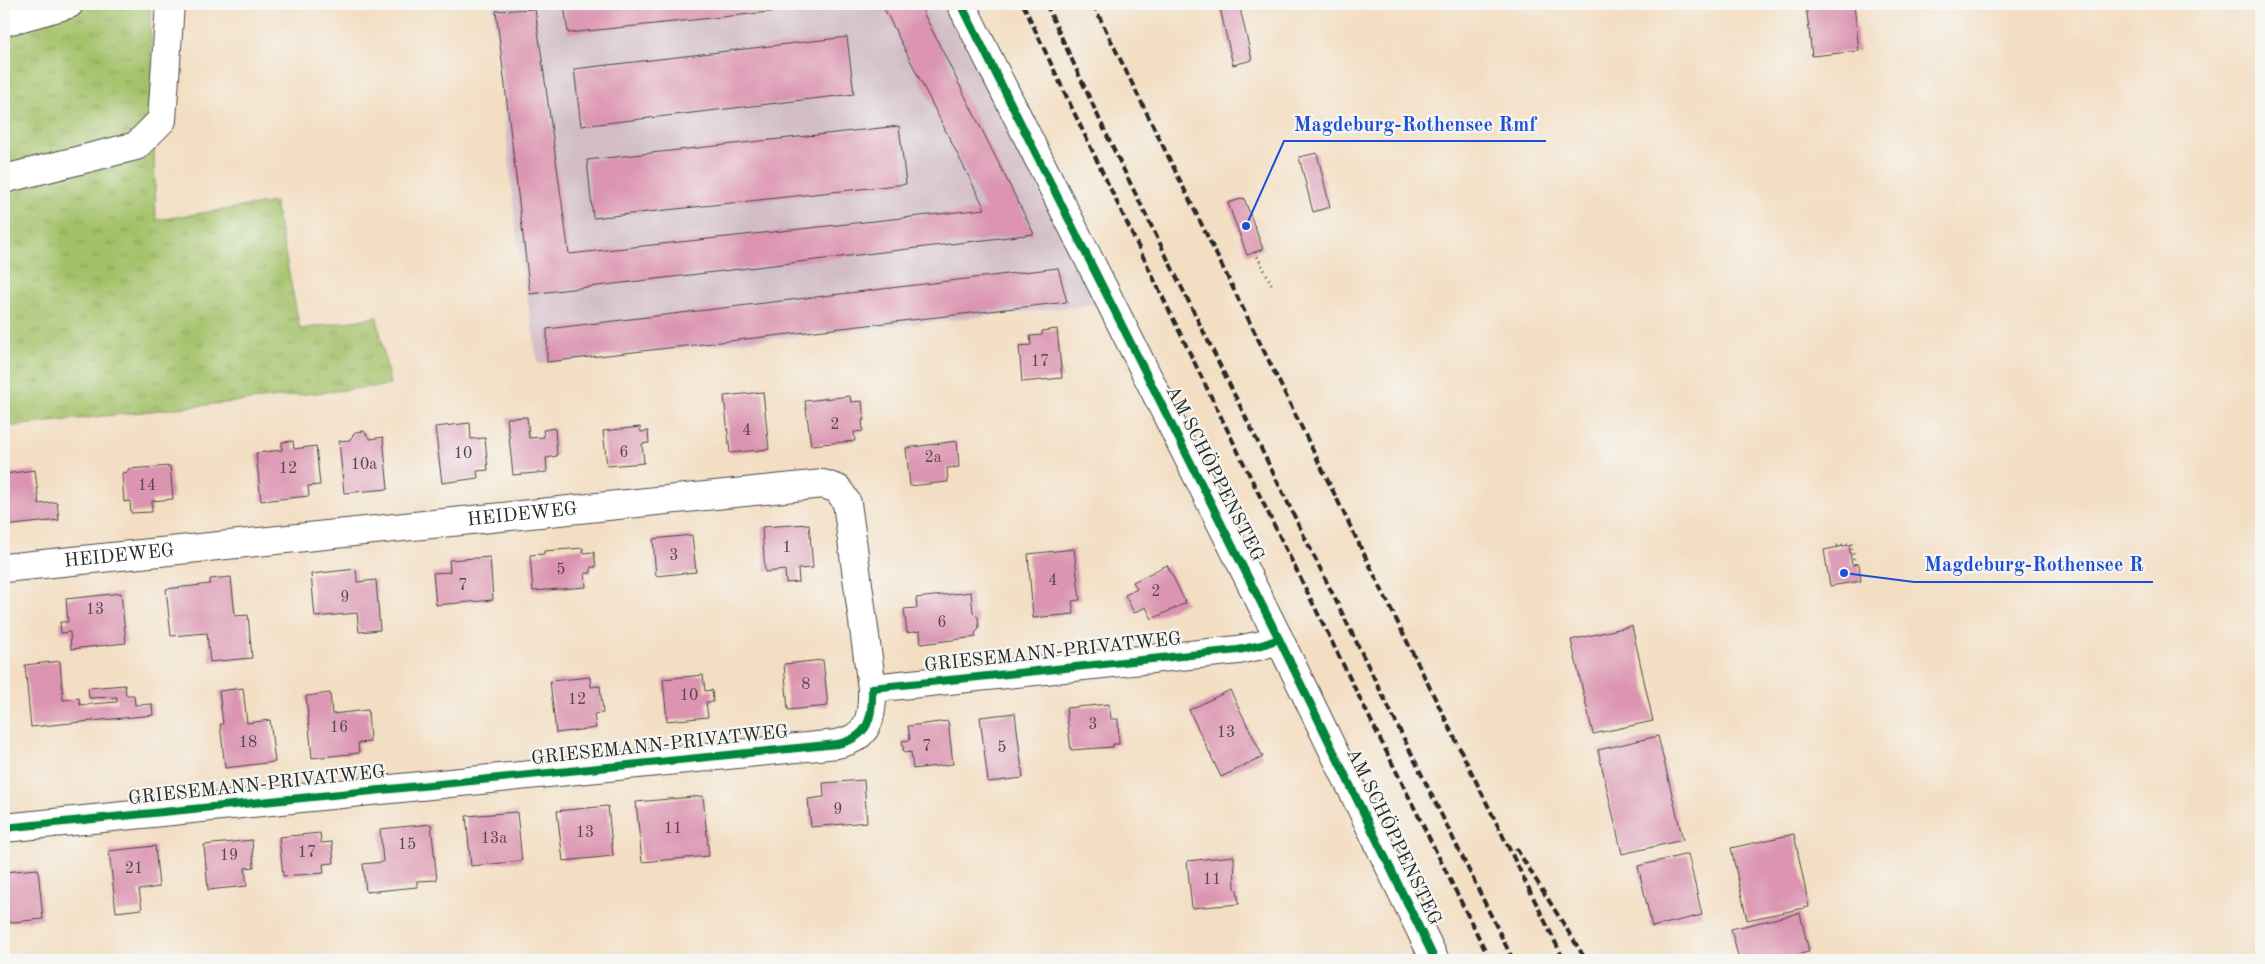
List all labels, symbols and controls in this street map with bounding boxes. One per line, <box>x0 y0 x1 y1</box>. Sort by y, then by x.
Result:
callout: Magdeburg-Rothensee Rmf <box>1284 106 1546 141</box>
text: Magdeburg-Rothensee Rmf <box>1294 116 1538 136</box>
house number: 17 <box>1031 354 1049 370</box>
street label: AM SCHÖPPENSTEG <box>1161 381 1270 565</box>
house number: 2 <box>830 417 840 433</box>
house number: 4 <box>742 423 752 439</box>
house number: 6 <box>619 445 629 461</box>
house number: 10 <box>454 446 472 462</box>
house number: 2a <box>924 450 942 466</box>
house number: 10a <box>351 457 377 473</box>
house number: 12 <box>279 461 297 477</box>
house number: 14 <box>138 478 156 494</box>
street label: HEIDEWEG <box>466 500 579 530</box>
house number: 1 <box>782 540 792 556</box>
street label: HEIDEWEG <box>63 541 176 571</box>
callout: Magdeburg-Rothensee R <box>1914 547 2153 582</box>
house number: 3 <box>669 548 679 564</box>
text: Magdeburg-Rothensee R <box>1924 556 2144 576</box>
house number: 5 <box>556 562 566 578</box>
house number: 4 <box>1048 573 1058 589</box>
house number: 7 <box>458 578 468 594</box>
house number: 2 <box>1151 584 1161 600</box>
house number: 9 <box>340 590 350 606</box>
house number: 13 <box>86 602 104 618</box>
house number: 6 <box>937 615 947 631</box>
street label: GRIESEMANN-PRIVATWEG <box>923 630 1183 676</box>
house number: 8 <box>801 677 811 693</box>
house number: 10 <box>680 688 698 704</box>
house number: 12 <box>568 692 586 708</box>
house number: 3 <box>1088 717 1098 733</box>
house number: 16 <box>330 720 348 736</box>
street label: GRIESEMANN-PRIVATWEG <box>530 723 790 769</box>
house number: 13 <box>1217 725 1235 741</box>
house number: 18 <box>239 735 257 751</box>
house number: 7 <box>922 739 932 755</box>
house number: 5 <box>997 740 1007 756</box>
street label: AM SCHÖPPENSTEG <box>1342 744 1448 929</box>
street label: GRIESEMANN-PRIVATWEG <box>127 763 387 809</box>
house number: 9 <box>833 802 843 818</box>
house number: 11 <box>664 821 682 837</box>
house number: 13 <box>576 825 594 841</box>
house number: 13a <box>481 831 507 847</box>
house number: 15 <box>398 837 416 853</box>
house number: 17 <box>298 845 316 861</box>
house number: 19 <box>220 848 238 864</box>
house number: 21 <box>125 861 143 877</box>
house number: 11 <box>1203 872 1221 888</box>

